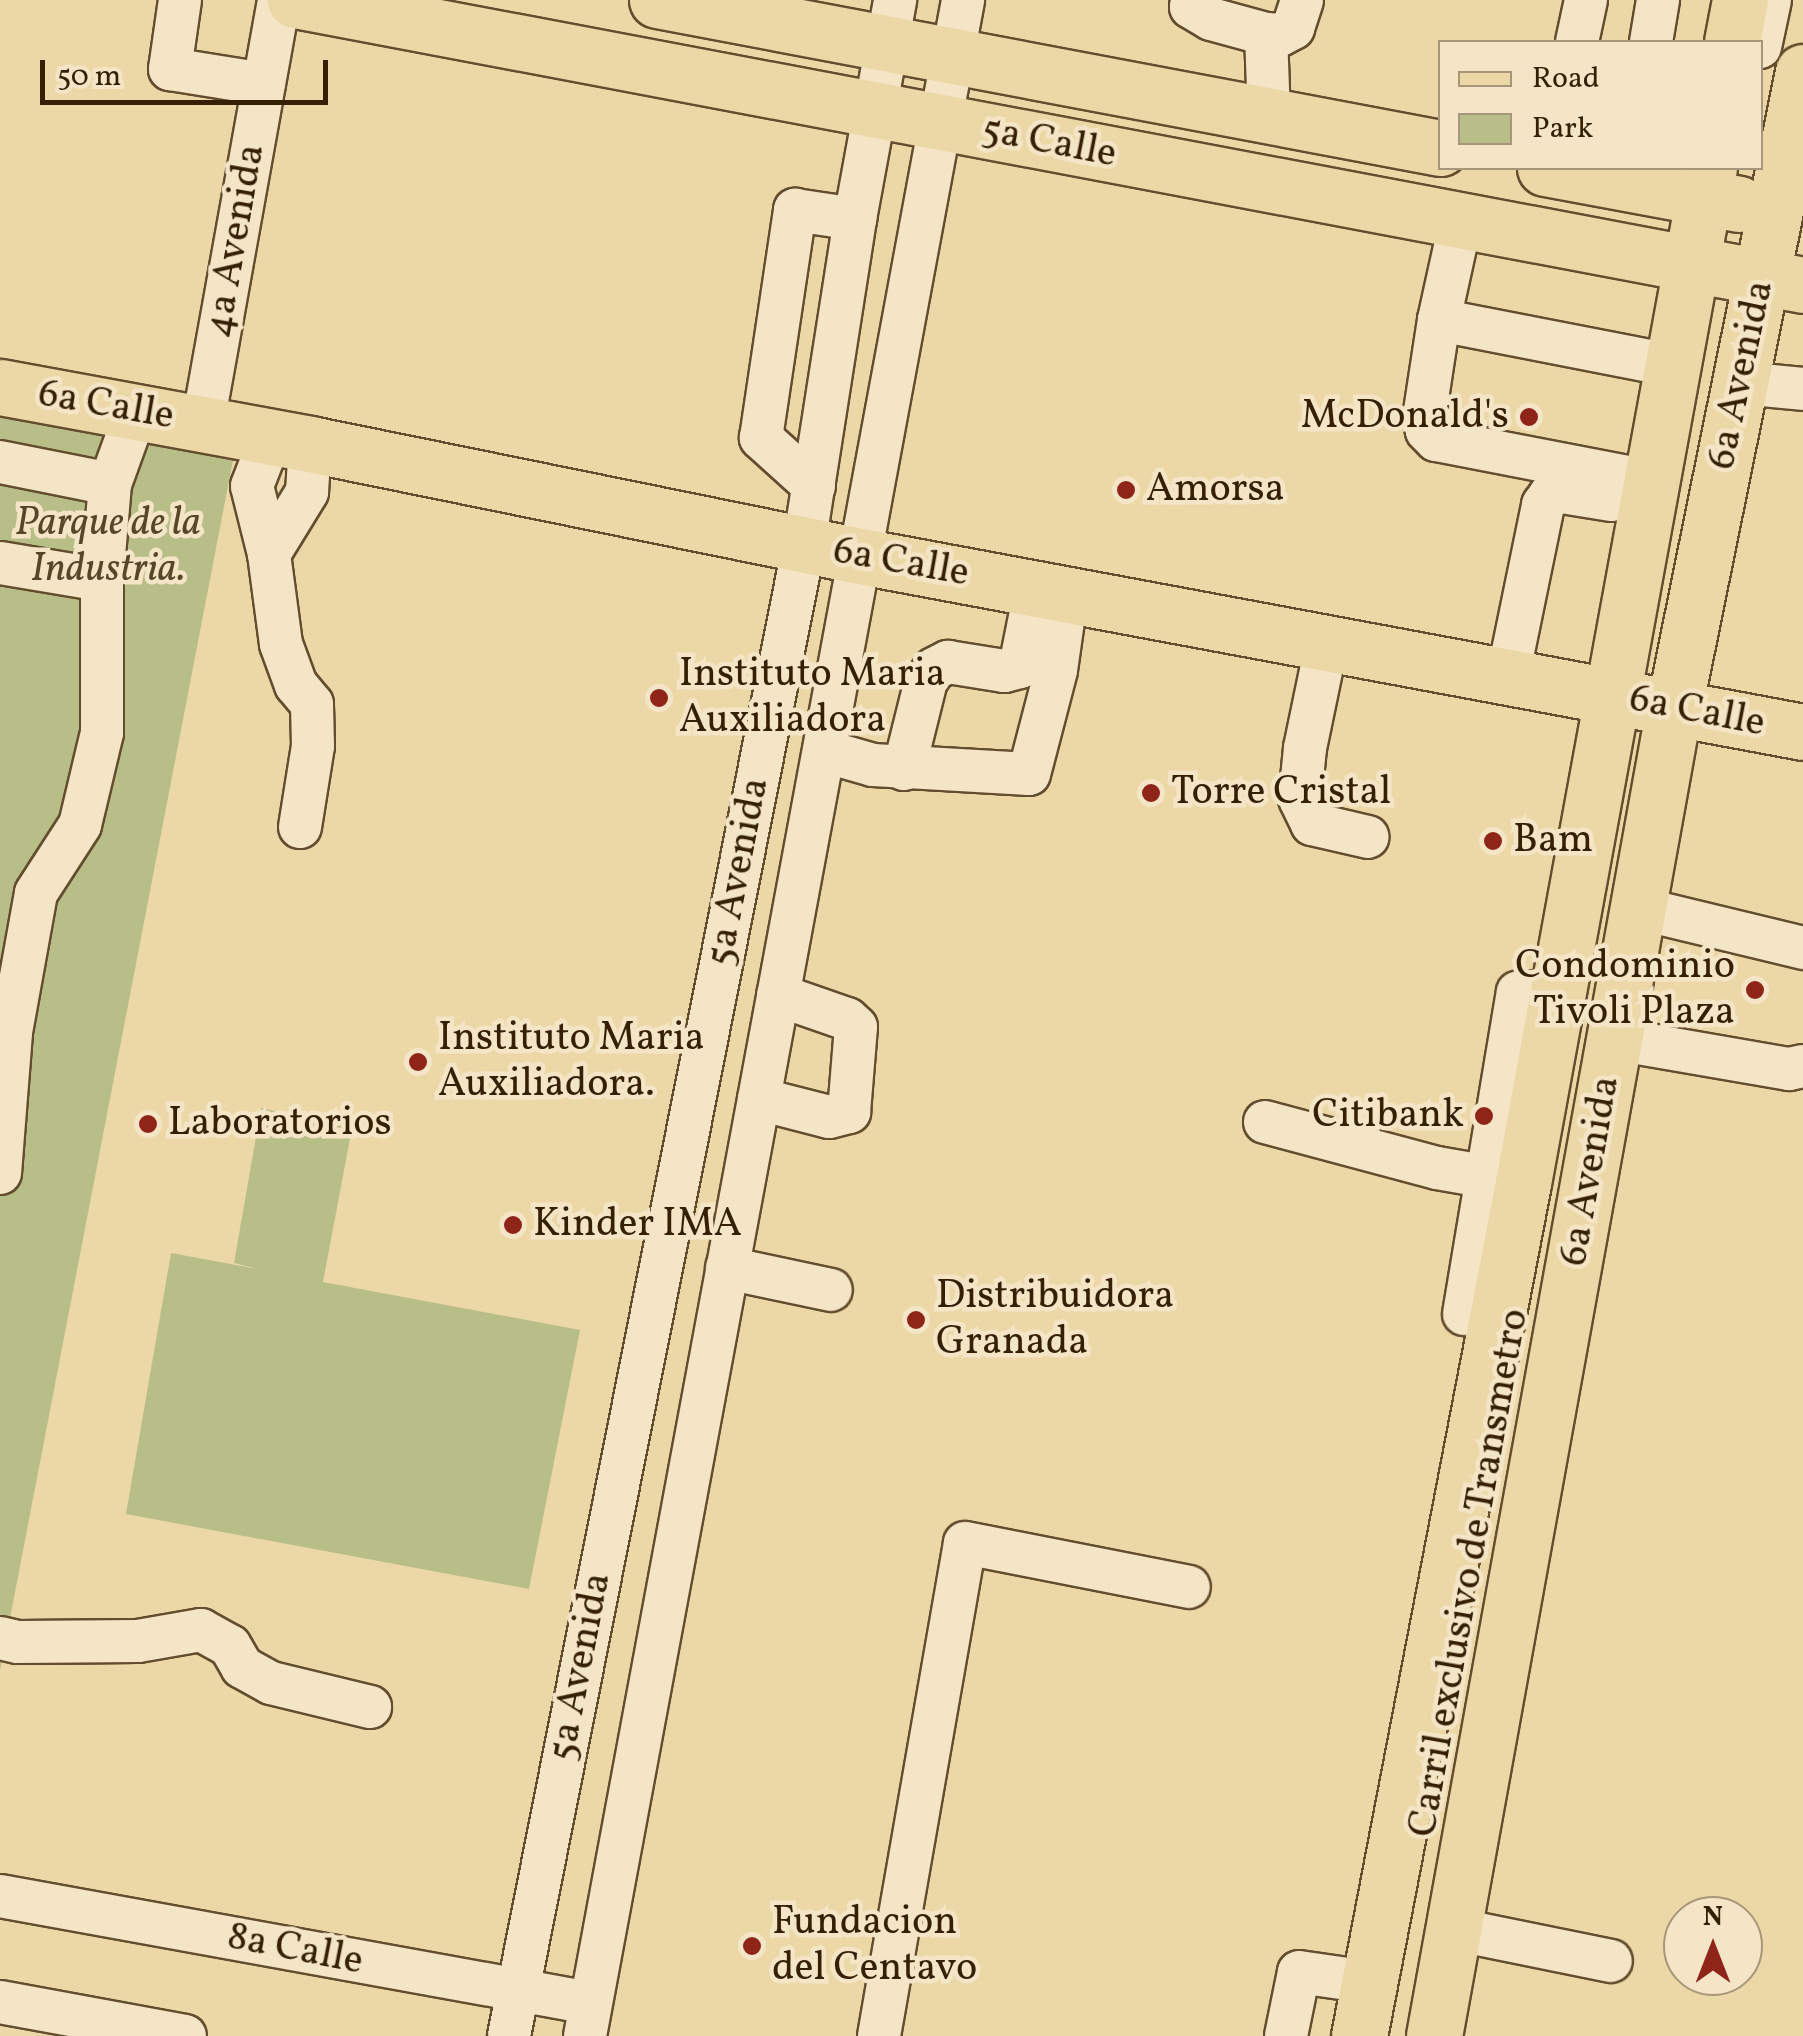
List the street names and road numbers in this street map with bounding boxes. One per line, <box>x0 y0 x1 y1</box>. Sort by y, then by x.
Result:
street label: 5a Calle <box>978 106 1120 180</box>
street label: 4a Avenida <box>195 140 277 342</box>
street label: 6a Avenida <box>1699 276 1785 474</box>
street label: 6a Calle <box>34 370 178 442</box>
street label: 6a Calle <box>829 527 973 599</box>
street label: 6a Calle <box>1625 675 1769 749</box>
street label: 5a Avenida <box>697 774 781 970</box>
street label: 6a Avenida <box>1551 1072 1631 1270</box>
street label: Carril exclusivo de Transmetro <box>1400 1305 1540 1841</box>
street label: 5a Avenida <box>539 1569 623 1765</box>
street label: 8a Calle <box>223 1913 367 1987</box>

